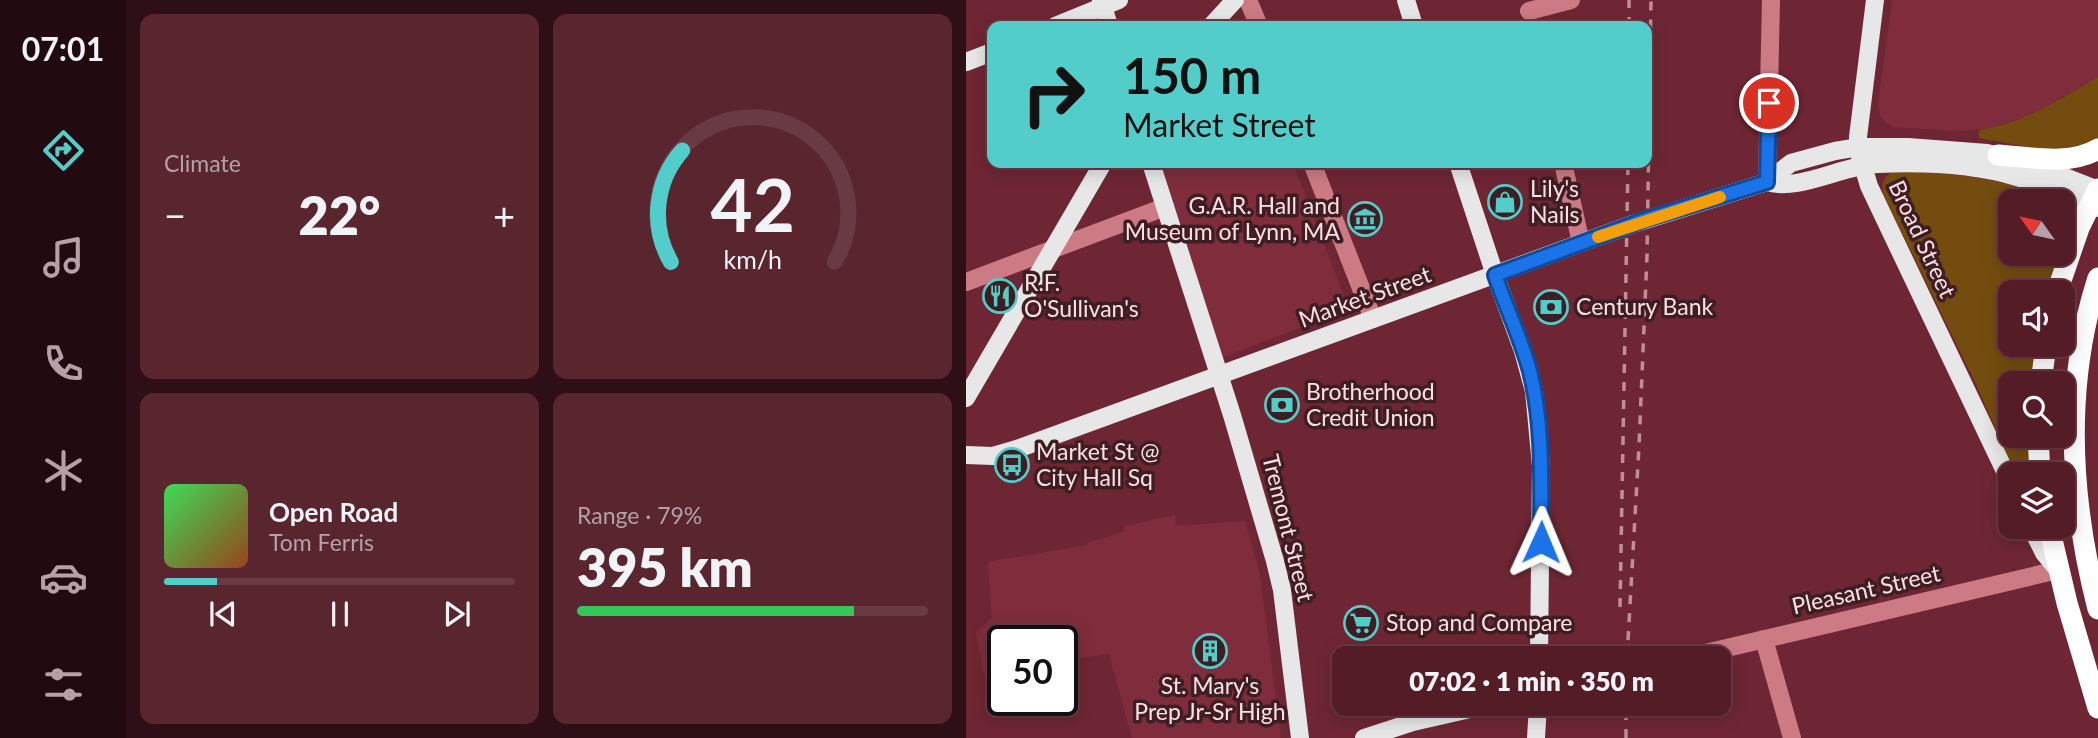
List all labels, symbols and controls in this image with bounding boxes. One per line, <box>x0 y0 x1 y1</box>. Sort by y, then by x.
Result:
text: 07:01 <box>22 29 104 68</box>
text: 150 m <box>1123 46 1261 104</box>
icon: right <box>1008 49 1099 140</box>
pin <box>1739 73 1799 133</box>
icon: arrive <box>1750 84 1788 122</box>
text: Market Street <box>1123 105 1316 144</box>
icon: directions <box>39 126 88 175</box>
text: Climate <box>164 149 241 177</box>
text: 42 <box>710 161 795 249</box>
place label: Lily's Nails <box>1530 174 1580 228</box>
street label: Broad Street <box>1884 175 1963 302</box>
shop icon: Lily's Nails <box>1486 183 1524 221</box>
text: 22° <box>299 184 380 246</box>
north arrow <box>1998 189 2076 266</box>
map controls <box>1998 189 2075 539</box>
place label: G.A.R. Hall and Museum of Lynn, MA <box>1125 191 1340 245</box>
text: − <box>164 192 186 238</box>
text: + <box>493 192 515 238</box>
museum icon: G.A.R. Hall and Museum of Lynn, MA <box>1346 200 1384 238</box>
icon: music <box>39 233 88 282</box>
text: km/h <box>723 244 782 274</box>
street label: Market Street <box>1295 259 1435 333</box>
place label: R.F. O'Sullivan's <box>1024 268 1139 322</box>
restaurant icon: R.F. O'Sullivan's <box>981 277 1019 315</box>
button: sound <box>1998 280 2075 357</box>
bank icon: Century Bank <box>1532 288 1570 326</box>
place label: Century Bank <box>1576 292 1714 320</box>
icon: phone <box>39 339 88 388</box>
button: search <box>1998 371 2075 448</box>
place label: Brotherhood Credit Union <box>1306 377 1435 431</box>
bank icon: Brotherhood Credit Union <box>1263 386 1301 424</box>
place label: Market St @ City Hall Sq <box>1036 437 1159 491</box>
icon: climate <box>39 446 88 495</box>
bus stop icon: Market St @ City Hall Sq <box>993 446 1031 484</box>
street label: Tremont Street <box>1257 451 1321 605</box>
button: layers <box>1998 462 2075 539</box>
text: Open Road <box>269 496 398 528</box>
text: Range · 79% <box>577 501 702 529</box>
position arrow <box>1504 505 1578 579</box>
text: Tom Ferris <box>269 528 374 556</box>
text: 395 km <box>577 536 753 598</box>
icon: car <box>39 553 88 602</box>
street label: Pleasant Street <box>1789 558 1943 620</box>
icon: previous <box>204 595 242 633</box>
icon: pause <box>321 595 359 633</box>
icon: next <box>438 595 476 633</box>
supermarket icon: Stop and Compare <box>1342 604 1380 642</box>
place label: Stop and Compare <box>1386 608 1572 636</box>
speed limit sign: 50 <box>987 625 1078 716</box>
building icon: St. Mary's Prep Jr-Sr High <box>1191 632 1229 670</box>
icon: filters <box>39 660 88 709</box>
text: 07:02 · 1 min · 350 m <box>1409 665 1654 697</box>
place label: St. Mary's Prep Jr-Sr High <box>1134 671 1286 725</box>

